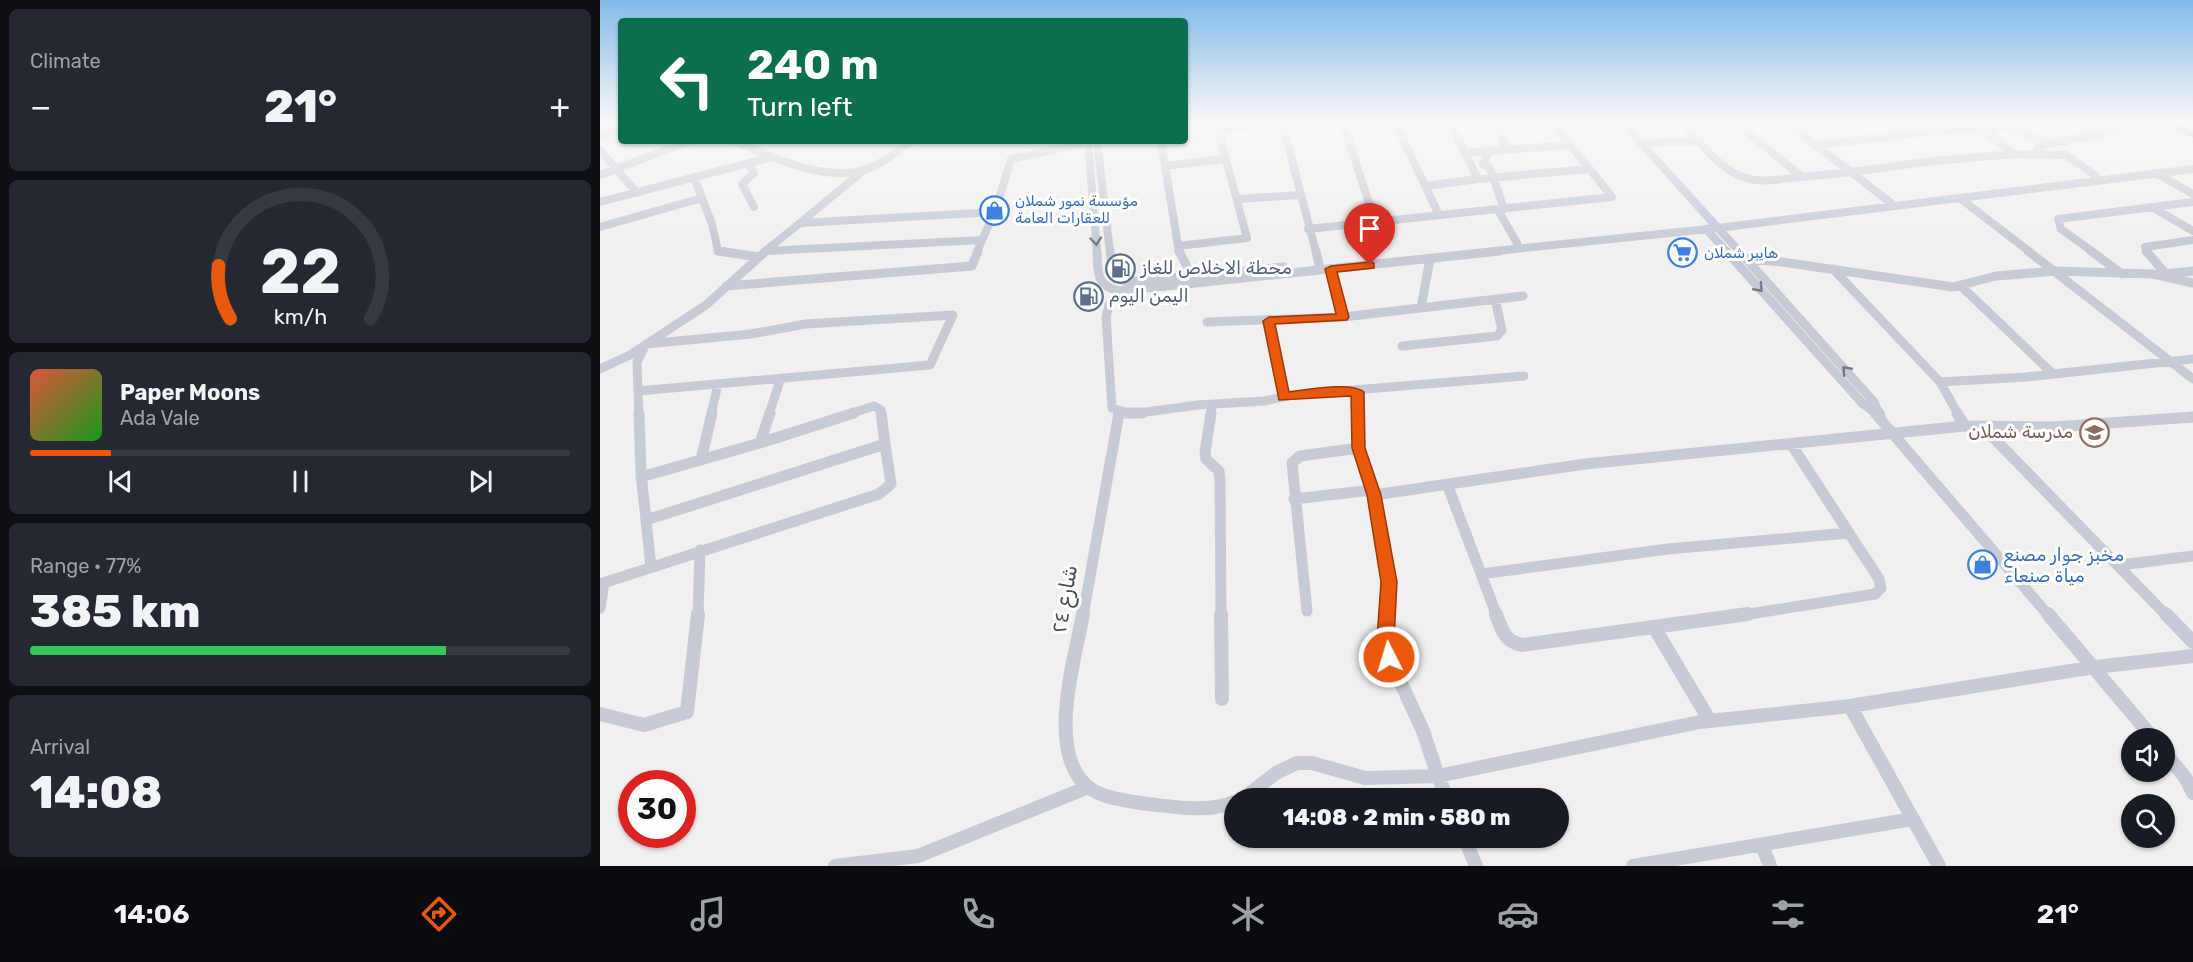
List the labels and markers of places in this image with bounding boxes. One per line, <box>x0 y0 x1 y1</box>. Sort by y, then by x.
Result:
place label: مؤسسة نمور شملان للعقارات العامة <box>1015 192 1138 227</box>
shop icon: مؤسسة نمور شملان للعقارات العامة <box>978 194 1010 226</box>
pin <box>1344 203 1395 265</box>
supermarket icon: هايبر شملان <box>1667 237 1699 269</box>
place label: هايبر شملان <box>1704 244 1778 262</box>
fuel station icon: محطة الاخلاص للغاز <box>1104 252 1136 284</box>
place label: محطة الاخلاص للغاز <box>1140 257 1292 279</box>
fuel station icon: اليمن اليوم <box>1072 280 1104 312</box>
place label: اليمن اليوم <box>1109 285 1189 307</box>
school or university icon: مدرسة شملان <box>2078 416 2110 448</box>
place label: مدرسة شملان <box>1968 421 2073 443</box>
place label: مخبز جوار مصنع مياة صنعاء <box>2004 544 2124 587</box>
shop icon: مخبز جوار مصنع مياة صنعاء <box>1967 549 1999 581</box>

